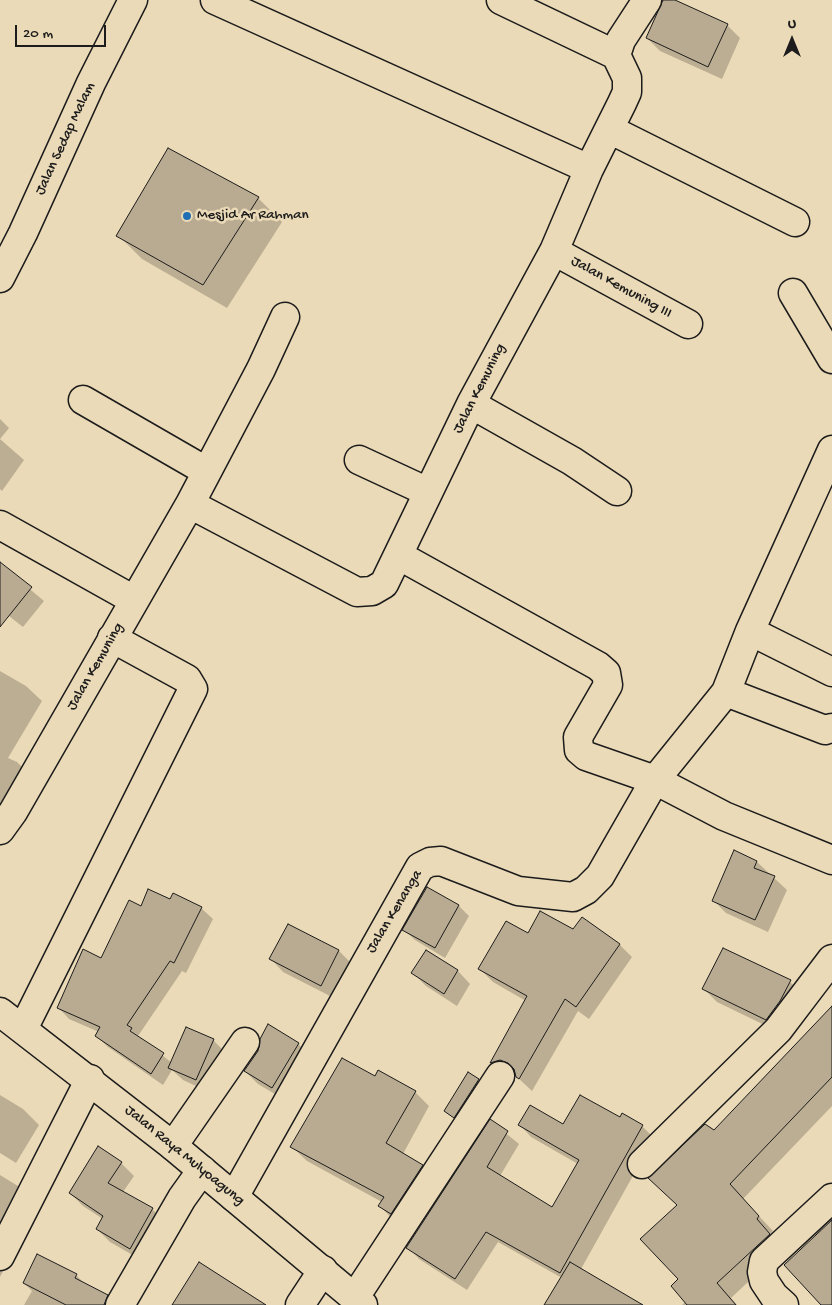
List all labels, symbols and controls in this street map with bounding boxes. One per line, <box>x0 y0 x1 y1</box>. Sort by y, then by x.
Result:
scale bar <box>18 15 109 47</box>
north arrow <box>767 15 817 65</box>
text: U <box>788 16 796 33</box>
text: 20 m <box>23 25 53 43</box>
street label: Jalan Sedap Malam <box>32 80 100 198</box>
place label: Mesjid Ar Rahman <box>197 207 309 225</box>
marker: Mesjid Ar Rahman <box>181 210 193 222</box>
street label: Jalan Kemuning III <box>567 253 675 323</box>
street label: Jalan Kemuning <box>450 341 510 437</box>
street label: Jalan Kemuning <box>64 620 128 714</box>
street label: Jalan Kenanga <box>363 867 427 957</box>
street label: Jalan Raya Mulyoagung <box>120 1102 248 1210</box>

